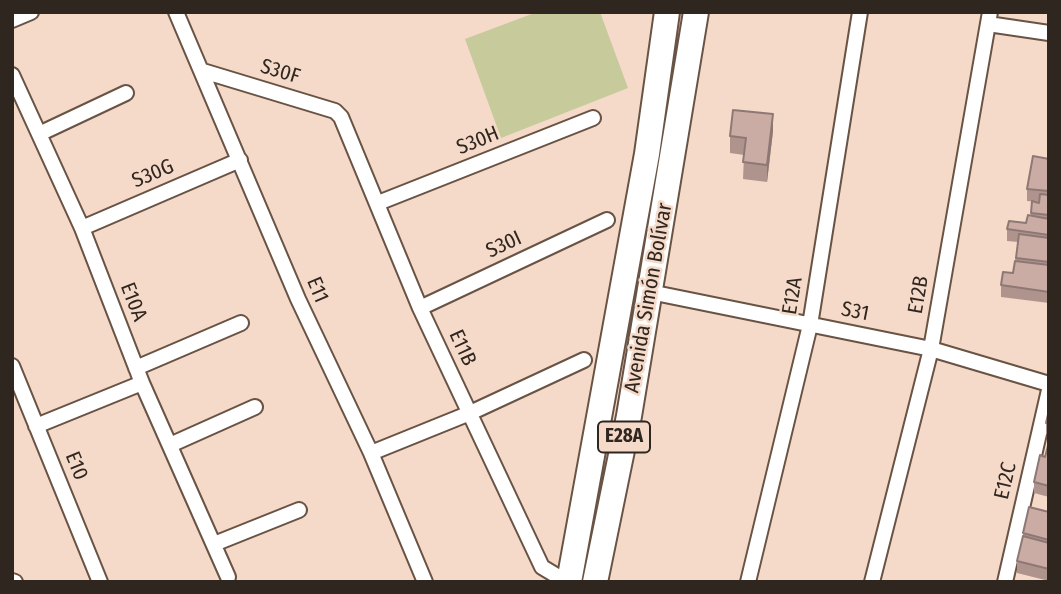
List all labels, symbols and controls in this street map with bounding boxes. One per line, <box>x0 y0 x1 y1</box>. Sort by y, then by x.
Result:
street label: S30F <box>257 54 303 90</box>
street label: S30H <box>453 121 503 161</box>
street label: S30G <box>128 154 178 194</box>
street label: Avenida Simón Bolívar <box>620 201 678 395</box>
street label: S30I <box>482 226 526 264</box>
street label: E11 <box>300 273 334 307</box>
street label: E12B <box>903 274 935 316</box>
street label: E12A <box>778 275 808 317</box>
street label: E10A <box>114 279 152 325</box>
street label: S31 <box>839 297 871 327</box>
street label: E11B <box>443 326 481 370</box>
road number: E28A <box>598 422 650 452</box>
street label: E10 <box>59 448 93 484</box>
street label: E12C <box>990 460 1022 502</box>

